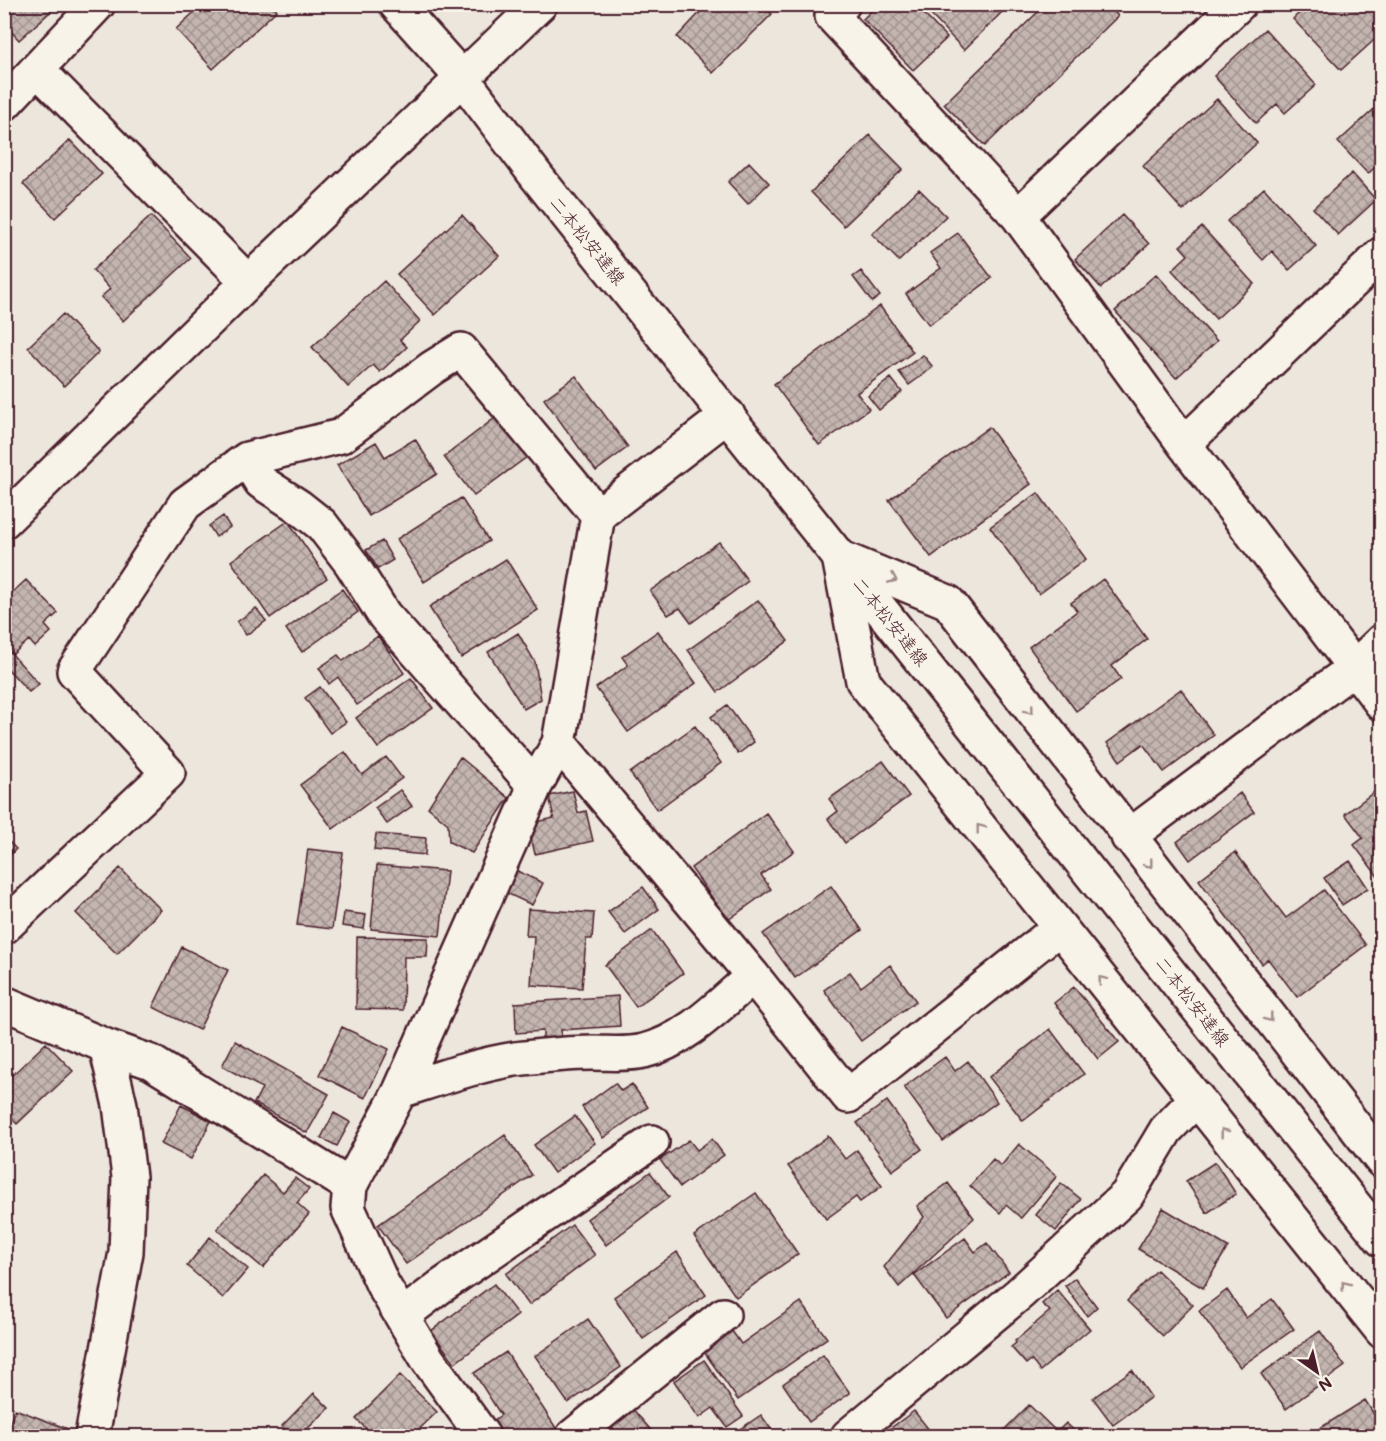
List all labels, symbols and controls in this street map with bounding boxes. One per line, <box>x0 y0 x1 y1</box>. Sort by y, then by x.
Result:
street label: 二本松安達線 <box>545 190 631 290</box>
street label: 二本松安達線 <box>848 571 934 671</box>
one-way arrow <box>887 572 898 584</box>
one-way arrow <box>1023 703 1034 714</box>
one-way arrow <box>976 824 987 835</box>
one-way arrow <box>1142 857 1153 868</box>
street label: 二本松安達線 <box>1150 951 1236 1051</box>
one-way arrow <box>1098 976 1109 987</box>
one-way arrow <box>1262 1011 1273 1022</box>
one-way arrow <box>1221 1128 1232 1139</box>
one-way arrow <box>1342 1281 1353 1292</box>
north arrow <box>1287 1342 1347 1402</box>
text: N <box>1315 1373 1337 1397</box>

